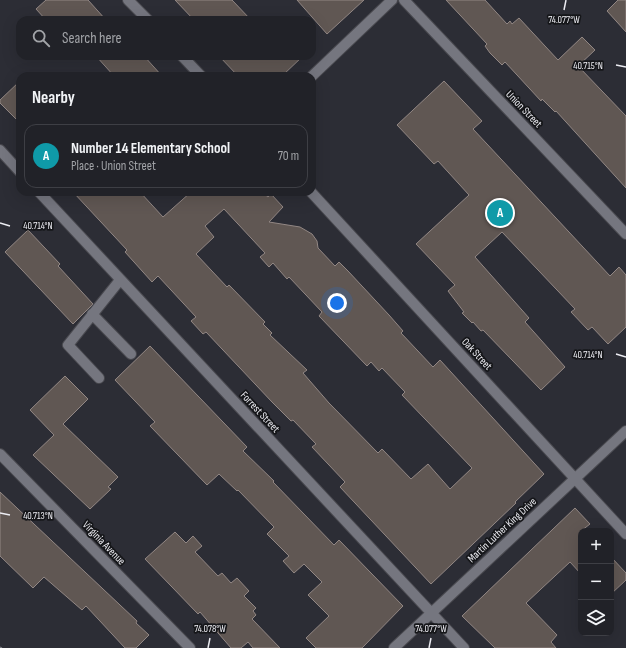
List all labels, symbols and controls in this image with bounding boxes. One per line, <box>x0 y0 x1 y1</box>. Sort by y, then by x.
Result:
text: 74.077°W <box>548 14 580 26</box>
search box <box>16 16 316 60</box>
icon: search <box>30 27 52 49</box>
text: Search here <box>62 29 122 48</box>
text: 40.715°N <box>573 60 603 72</box>
text: Nearby <box>32 88 75 108</box>
street label: Union Street <box>503 88 545 131</box>
text: Number 14 Elementary School <box>71 139 230 158</box>
text: A <box>43 148 49 164</box>
text: 70 m <box>278 148 299 164</box>
text: Place · Union Street <box>71 158 156 174</box>
pin: A <box>487 198 513 228</box>
text: 40.714°N <box>23 220 53 232</box>
your location <box>327 293 347 313</box>
street label: Oak Street <box>459 335 495 373</box>
text: 40.714°N <box>573 349 603 361</box>
street label: Forrest Street <box>238 389 283 436</box>
street label: Martin Luther King Drive <box>465 495 539 565</box>
text: 40.713°N <box>23 510 53 522</box>
street label: Virginia Avenue <box>80 518 128 568</box>
map controls <box>578 528 614 636</box>
button: + <box>578 528 614 564</box>
button: − <box>578 564 614 600</box>
button: layers <box>578 600 614 636</box>
text: 74.078°W <box>194 623 226 635</box>
text: 74.077°W <box>415 623 447 635</box>

